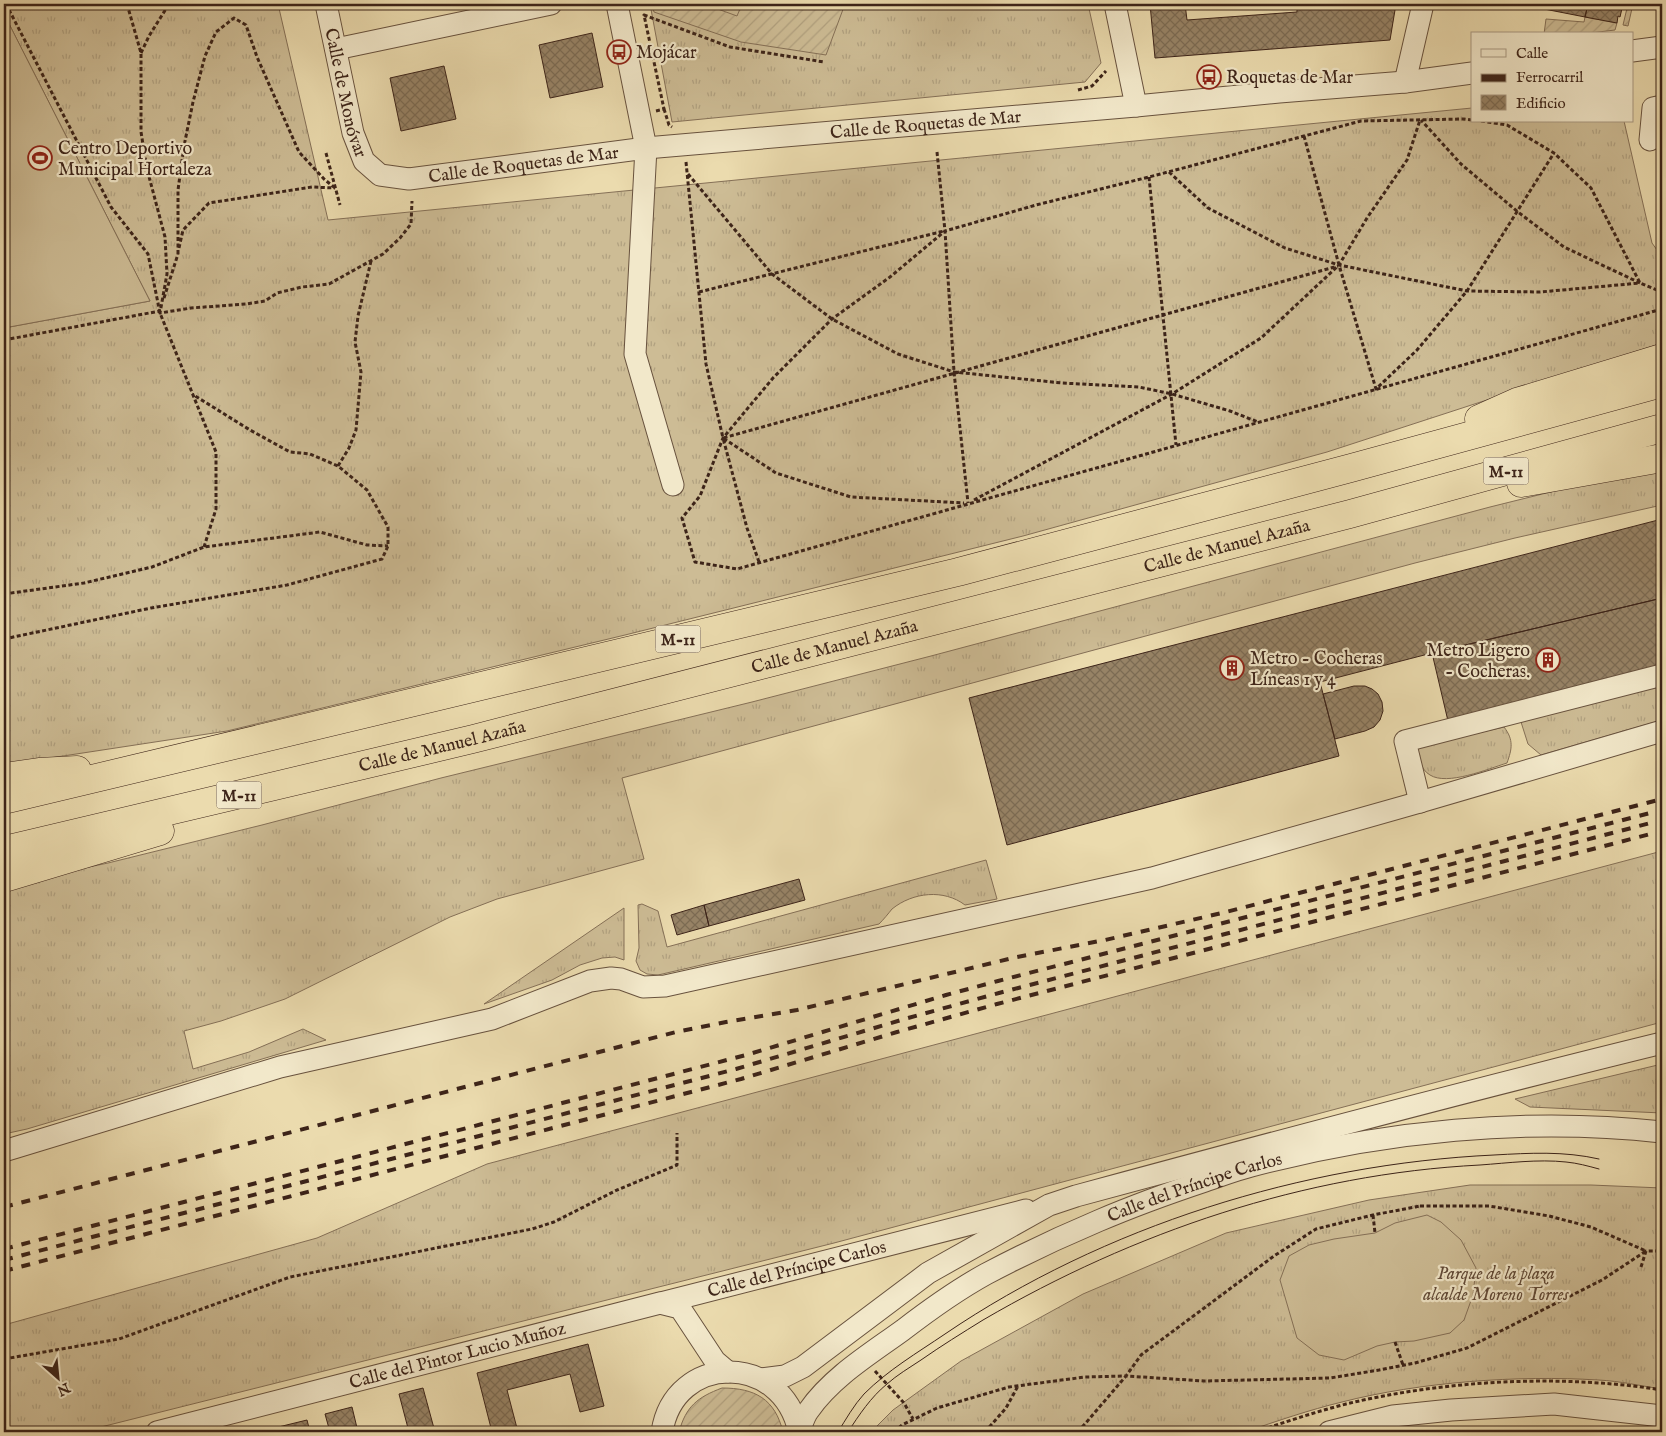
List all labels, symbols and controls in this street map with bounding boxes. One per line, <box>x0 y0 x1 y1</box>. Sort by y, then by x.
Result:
street label: Calle de Monóvar <box>318 26 372 162</box>
legend <box>1471 32 1634 122</box>
bus stop icon: Mojácar <box>606 39 632 65</box>
place label: Mojácar <box>636 42 697 65</box>
text: Calle <box>1516 44 1548 63</box>
bus stop icon: Roquetas de Mar <box>1196 64 1222 90</box>
place label: Roquetas de Mar <box>1226 67 1354 90</box>
text: Ferrocarril <box>1516 68 1584 87</box>
text: Edificio <box>1516 94 1566 113</box>
street label: Calle de Roquetas de Mar <box>829 106 1023 145</box>
place label: Centro Deportivo Municipal Hortaleza <box>58 138 212 182</box>
street label: Calle de Roquetas de Mar <box>427 142 621 189</box>
sports icon: Centro Deportivo Municipal Hortaleza <box>27 145 53 171</box>
road number: M-11 <box>1484 458 1528 484</box>
street label: Calle de Manuel Azaña <box>1141 515 1313 579</box>
street label: Calle de Manuel Azaña <box>749 615 921 680</box>
road number: M-11 <box>656 626 700 652</box>
place label: Metro Ligero - Cocheras. <box>1427 640 1530 684</box>
building icon: Metro Ligero - Cocheras. <box>1535 647 1561 673</box>
place label: Metro - Cocheras Líneas 1 y 4 <box>1250 648 1383 692</box>
building icon: Metro - Cocheras Líneas 1 y 4 <box>1219 655 1245 681</box>
street label: Calle de Manuel Azaña <box>356 716 528 779</box>
road number: M-11 <box>216 782 262 808</box>
street label: Calle del Príncipe Carlos <box>1104 1149 1285 1229</box>
street label: Calle del Príncipe Carlos <box>705 1236 889 1304</box>
park label: Parque de la plaza alcalde Moreno Torres <box>1422 1263 1570 1307</box>
street label: Calle del Pintor Lucio Muñoz <box>347 1318 568 1395</box>
north arrow <box>32 1354 82 1404</box>
text: N <box>54 1377 74 1399</box>

